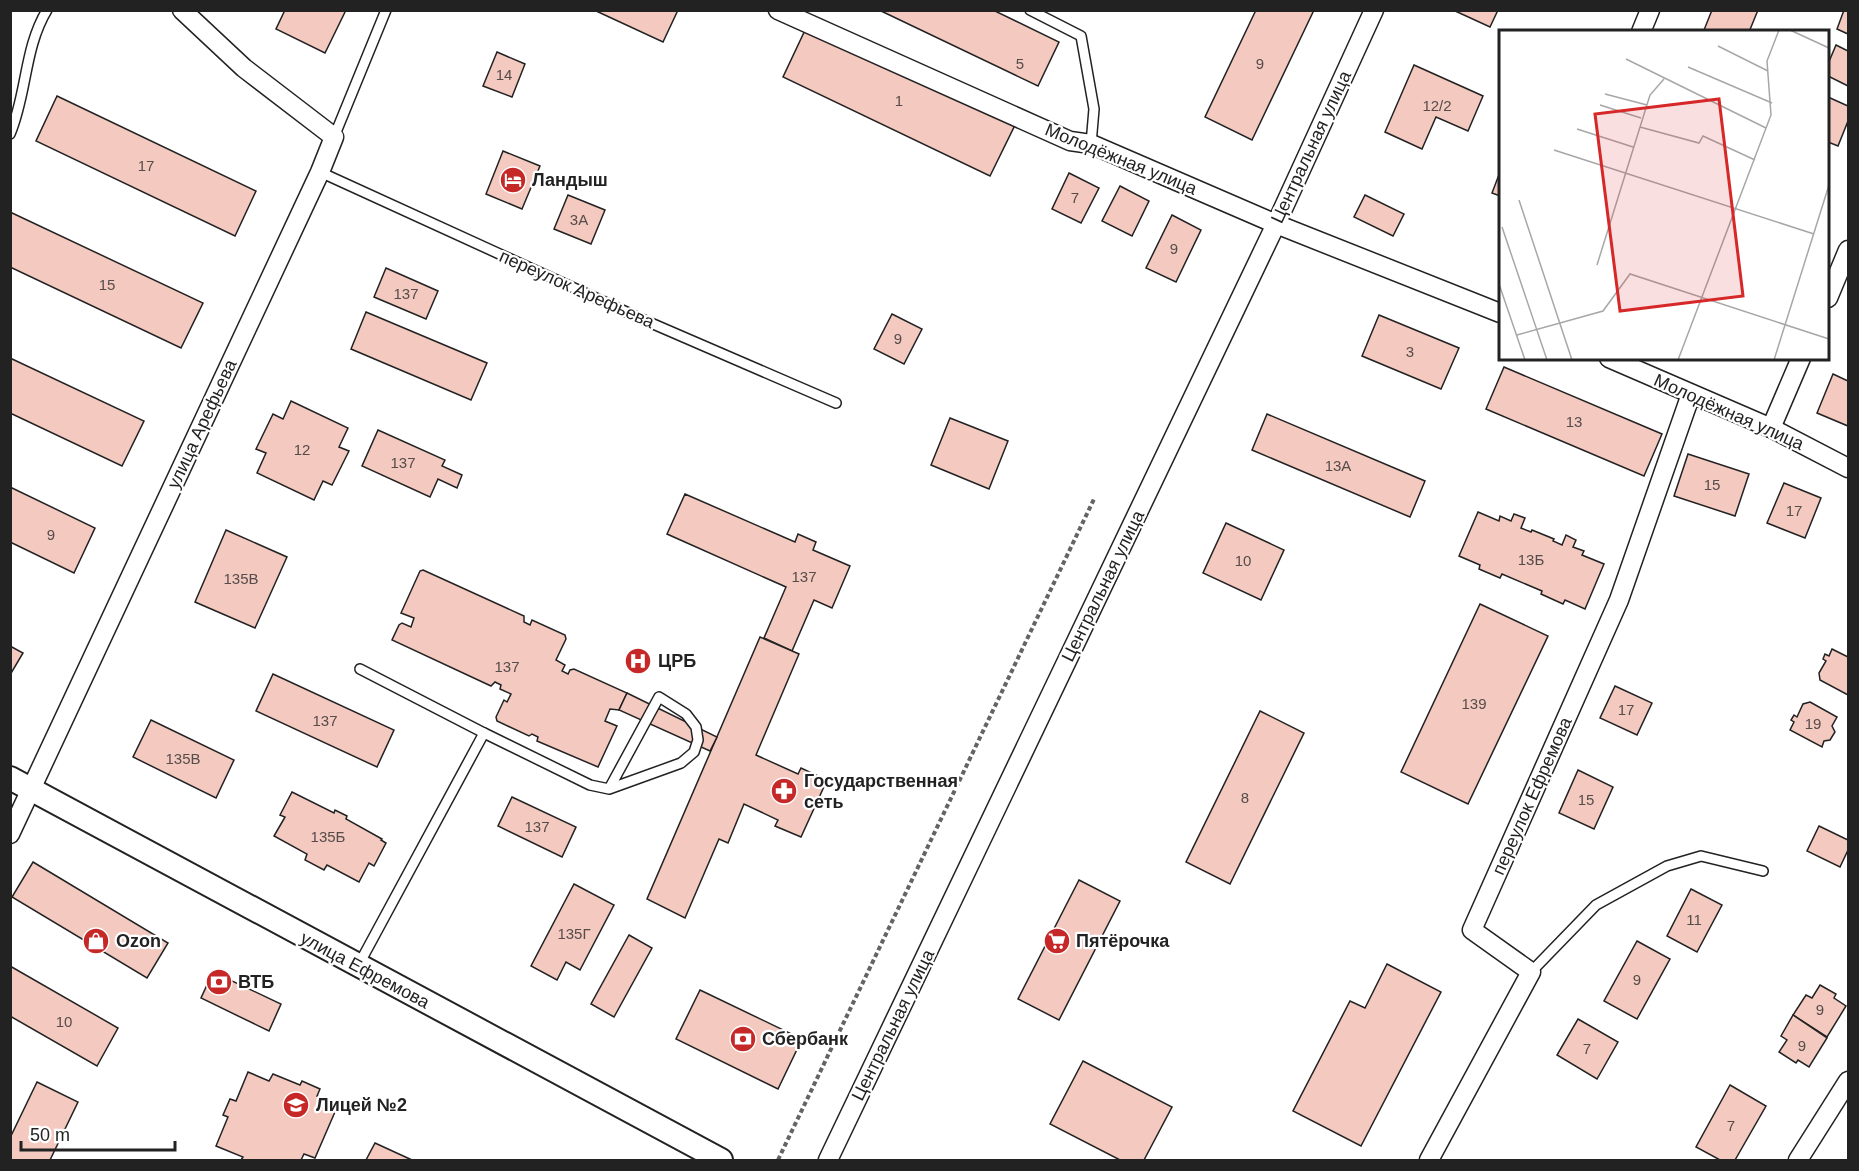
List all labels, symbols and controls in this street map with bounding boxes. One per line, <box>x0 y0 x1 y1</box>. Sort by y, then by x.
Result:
inset map <box>1499 30 1829 360</box>
house number: 5 <box>1016 55 1024 72</box>
house number: 9 <box>1256 55 1264 72</box>
house number: 14 <box>496 66 512 83</box>
street label: Центральная улица <box>1267 67 1355 226</box>
house number: 1 <box>895 92 903 109</box>
house number: 12/2 <box>1422 97 1452 114</box>
street label: Молодёжная улица <box>1042 119 1201 199</box>
house number: 17 <box>138 157 154 174</box>
hotel icon: Ландыш <box>498 165 528 195</box>
place label: Ландыш <box>532 170 608 190</box>
house number: 7 <box>1071 189 1079 206</box>
house number: 3А <box>570 211 588 228</box>
house number: 9 <box>1170 240 1178 257</box>
street label: переулок Арефьева <box>496 246 658 333</box>
house number: 15 <box>99 276 115 293</box>
house number: 137 <box>393 285 419 302</box>
house number: 9 <box>894 330 902 347</box>
house number: 3 <box>1406 343 1414 360</box>
street label: улица Арефьева <box>163 355 241 492</box>
street label: Молодёжная улица <box>1651 370 1808 454</box>
house number: 13 <box>1566 413 1582 430</box>
house number: 12 <box>294 441 310 458</box>
house number: 137 <box>390 454 416 471</box>
house number: 13А <box>1325 457 1351 474</box>
house number: 15 <box>1704 476 1720 493</box>
house number: 17 <box>1786 502 1802 519</box>
street label: Центральная улица <box>1058 506 1149 665</box>
house number: 9 <box>47 526 55 543</box>
house number: 13Б <box>1518 551 1544 568</box>
house number: 10 <box>1235 552 1251 569</box>
house number: 137 <box>791 568 817 585</box>
house number: 135В <box>223 570 259 587</box>
hospital icon: ЦРБ <box>623 646 653 676</box>
place label: ЦРБ <box>658 651 696 671</box>
house number: 137 <box>494 658 520 675</box>
house number: 139 <box>1461 695 1487 712</box>
house number: 17 <box>1618 701 1634 718</box>
house number: 137 <box>312 712 338 729</box>
street label: переулок Ефремова <box>1488 713 1576 878</box>
house number: 19 <box>1805 715 1821 732</box>
house number: 135В <box>165 750 201 767</box>
place label: Государственная сеть <box>804 771 958 812</box>
pharmacy icon: Государственная сеть <box>769 776 799 806</box>
house number: 8 <box>1241 789 1249 806</box>
house number: 15 <box>1578 791 1594 808</box>
house number: 137 <box>524 818 550 835</box>
house number: 135Б <box>311 828 346 845</box>
house number: 11 <box>1686 911 1702 928</box>
house number: 135Г <box>557 925 591 942</box>
shop icon: Ozon <box>81 926 111 956</box>
supermarket icon: Пятёрочка <box>1042 926 1072 956</box>
street label: улица Ефремова <box>297 928 434 1013</box>
place label: Ozon <box>116 931 161 951</box>
place label: Пятёрочка <box>1076 931 1170 951</box>
street label: Центральная улица <box>848 945 939 1104</box>
bank icon: ВТБ <box>204 967 234 997</box>
house number: 9 <box>1633 971 1641 988</box>
place label: ВТБ <box>238 972 274 992</box>
house number: 9 <box>1816 1001 1824 1018</box>
house number: 10 <box>56 1013 72 1030</box>
bank icon: Сбербанк <box>728 1024 758 1054</box>
place label: Сбербанк <box>762 1029 849 1049</box>
house number: 9 <box>1798 1037 1806 1054</box>
house number: 7 <box>1583 1040 1591 1057</box>
school or university icon: Лицей №2 <box>281 1090 311 1120</box>
place label: Лицей №2 <box>316 1095 407 1115</box>
scale bar <box>21 1114 176 1152</box>
house number: 7 <box>1727 1117 1735 1134</box>
text: 50 m <box>30 1125 70 1145</box>

